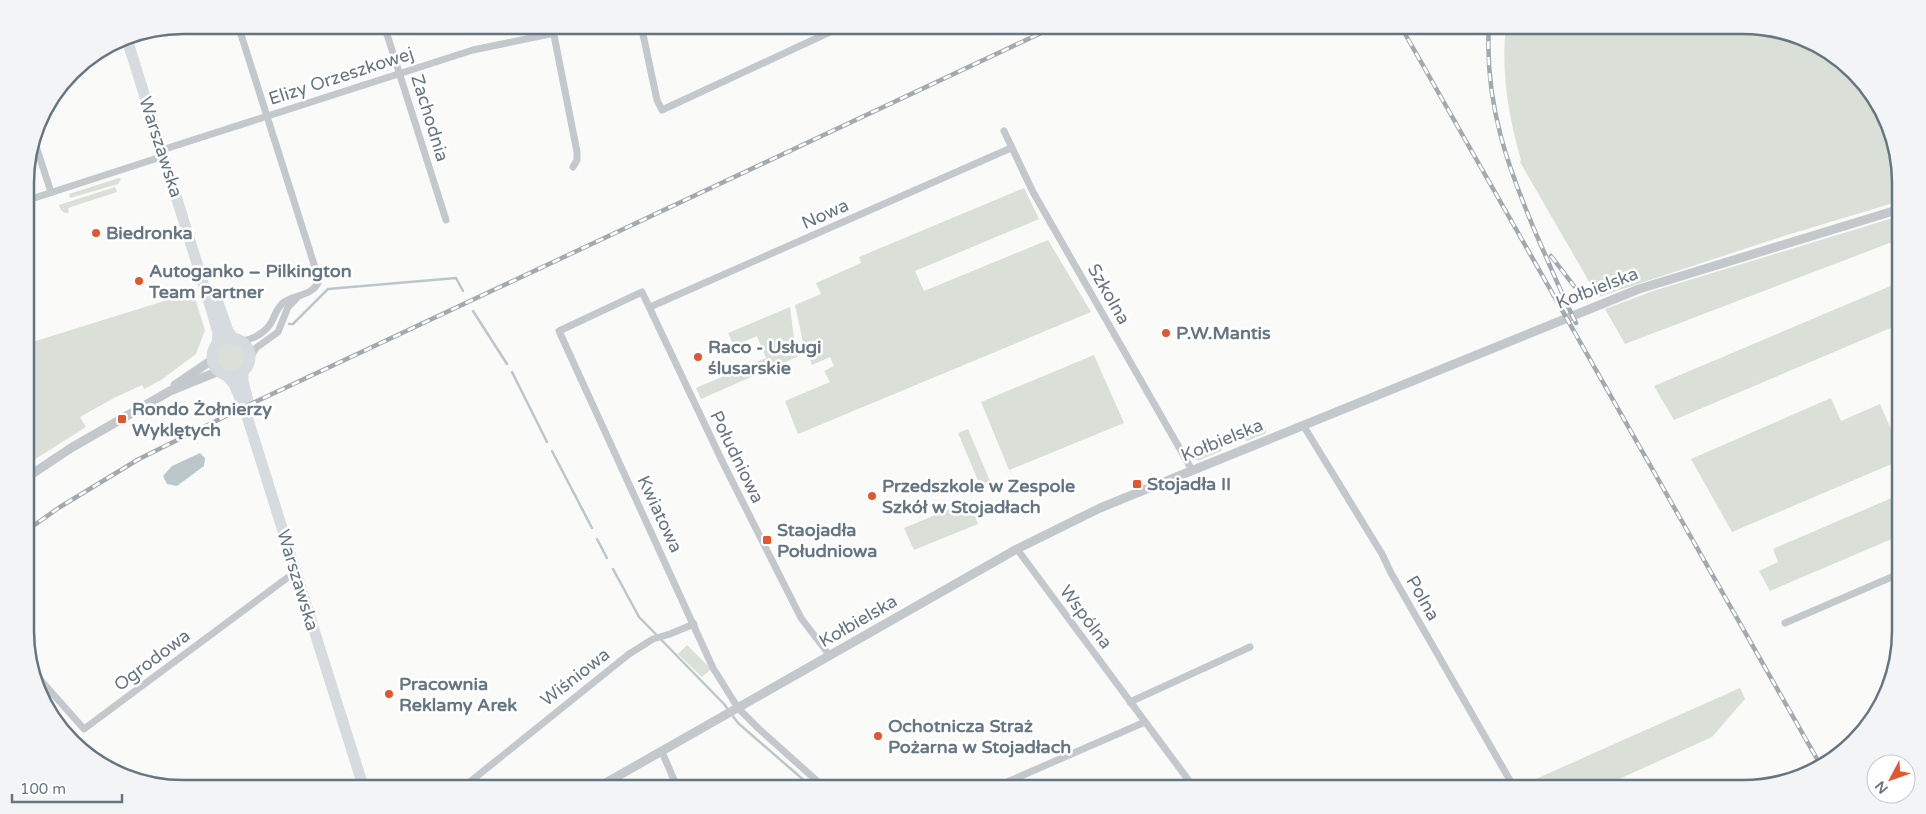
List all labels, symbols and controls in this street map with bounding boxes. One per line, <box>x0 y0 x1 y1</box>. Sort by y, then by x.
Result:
street label: Elizy Orzeszkowej <box>266 42 416 110</box>
street label: Zachodnia <box>406 72 454 164</box>
street label: Warszawska <box>134 94 188 200</box>
street label: Nowa <box>798 194 852 234</box>
place label: Biedronka <box>106 222 193 244</box>
marker: Biedronka <box>90 227 102 239</box>
place label: Autoganko – Pilkington Team Partner <box>148 260 352 303</box>
street label: Szkolna <box>1083 260 1135 328</box>
street label: Kołbielska <box>1553 262 1641 314</box>
marker: Autoganko – Pilkington Team Partner <box>133 275 145 287</box>
place label: P.W.Mantis <box>1176 322 1271 344</box>
marker: P.W.Mantis <box>1160 327 1172 339</box>
place label: Raco - Usługi ślusarskie <box>708 336 822 379</box>
marker: Raco - Usługi ślusarskie <box>692 351 704 363</box>
place label: Rondo Żołnierzy Wyklętych <box>132 398 272 441</box>
street label: Południowa <box>705 407 769 507</box>
marker: Rondo Żołnierzy Wyklętych <box>116 413 128 425</box>
street label: Kołbielska <box>1178 414 1266 466</box>
street label: Kwiatowa <box>633 472 687 556</box>
place label: Stojadła II <box>1147 473 1231 495</box>
place label: Przedszkole w Zespole Szkół w Stojadłach <box>882 475 1075 518</box>
marker: Stojadła II <box>1131 478 1143 490</box>
marker: Przedszkole w Zespole Szkół w Stojadłach <box>866 490 878 502</box>
place label: Staojadła Południowa <box>777 519 877 562</box>
street label: Warszawska <box>272 527 324 633</box>
marker: Staojadła Południowa <box>761 534 773 546</box>
street label: Polna <box>1401 572 1445 624</box>
street label: Wspólna <box>1055 581 1117 653</box>
street label: Kołbielska <box>815 590 901 652</box>
street label: Ogrodowa <box>110 624 194 696</box>
street label: Wiśniowa <box>536 643 614 711</box>
place label: Pracownia Reklamy Arek <box>399 673 517 716</box>
marker: Pracownia Reklamy Arek <box>383 688 395 700</box>
place label: Ochotnicza Straż Pożarna w Stojadłach <box>888 715 1071 758</box>
marker: Ochotnicza Straż Pożarna w Stojadłach <box>872 730 884 742</box>
north arrow <box>1866 754 1916 804</box>
scale bar <box>12 772 122 804</box>
text: N <box>1871 777 1892 797</box>
text: 100 m <box>20 780 66 798</box>

